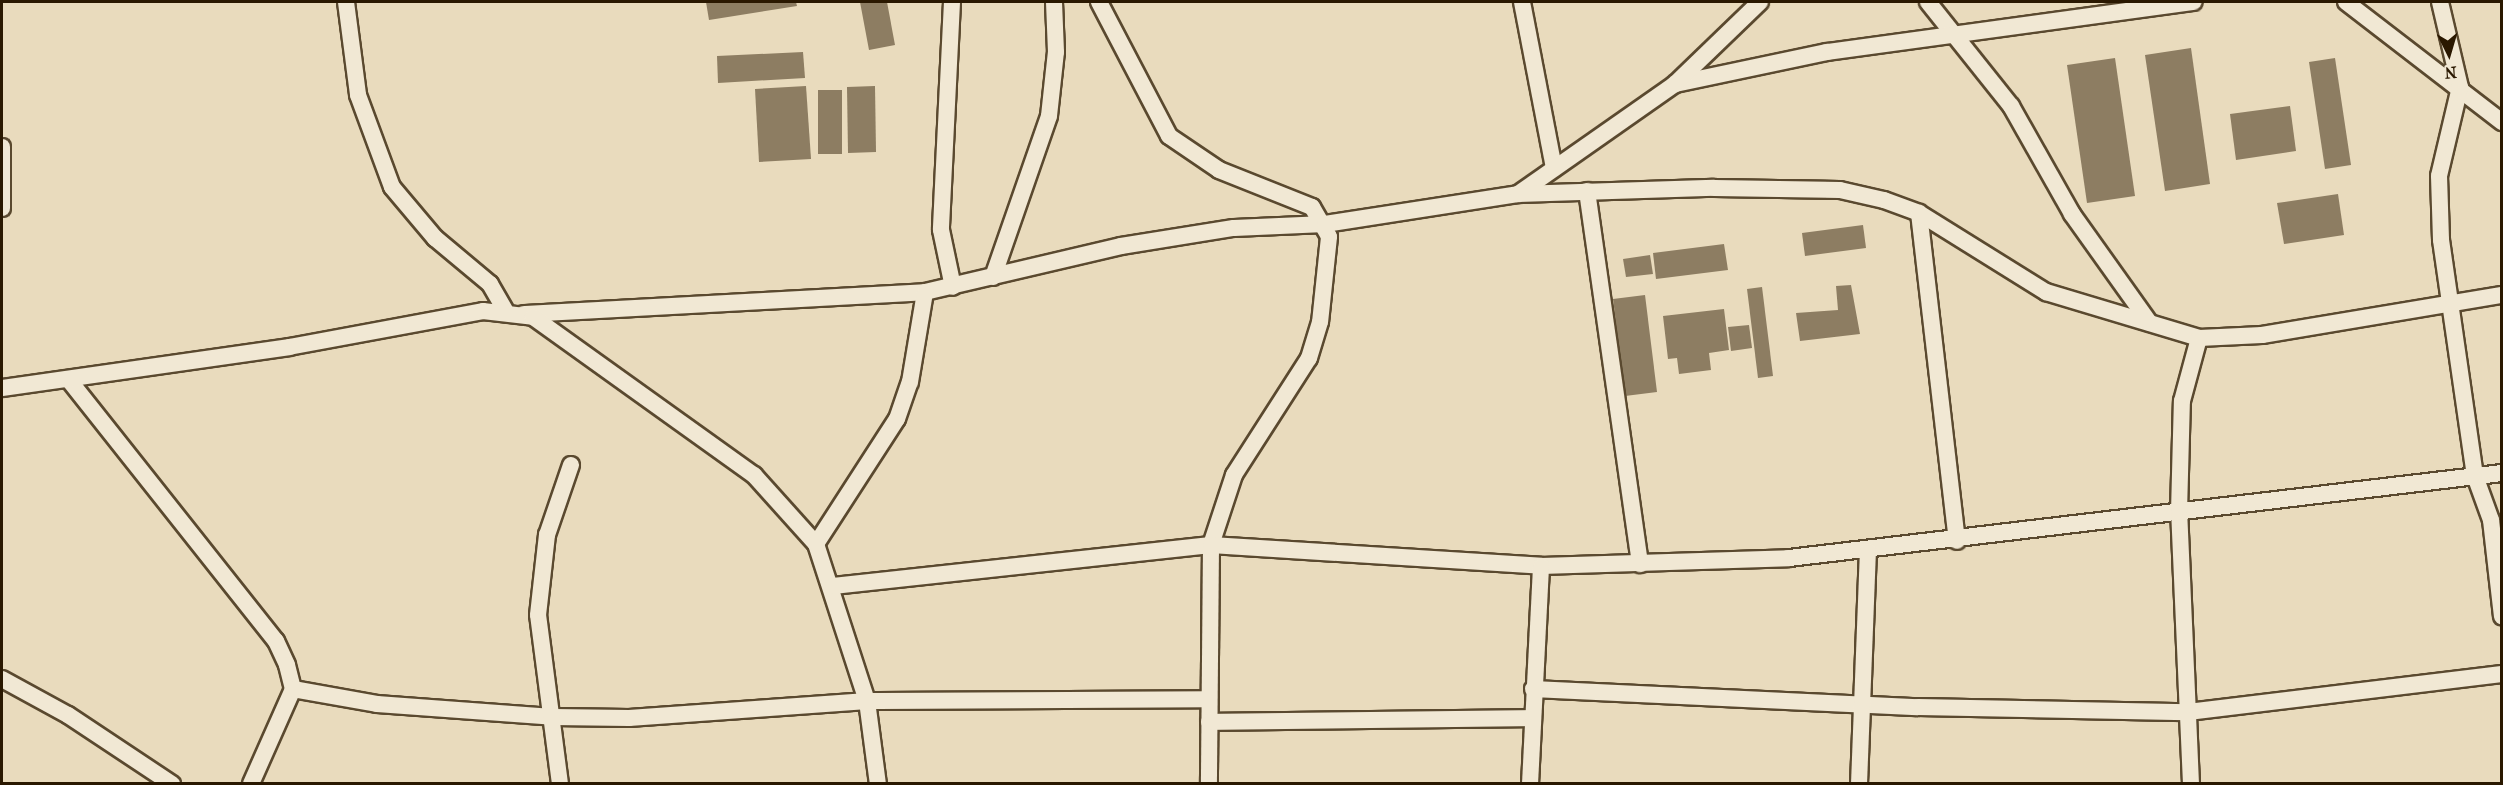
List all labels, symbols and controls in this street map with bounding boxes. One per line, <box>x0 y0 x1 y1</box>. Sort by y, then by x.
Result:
north arrow <box>2419 24 2479 84</box>
text: N <box>2444 62 2457 82</box>

